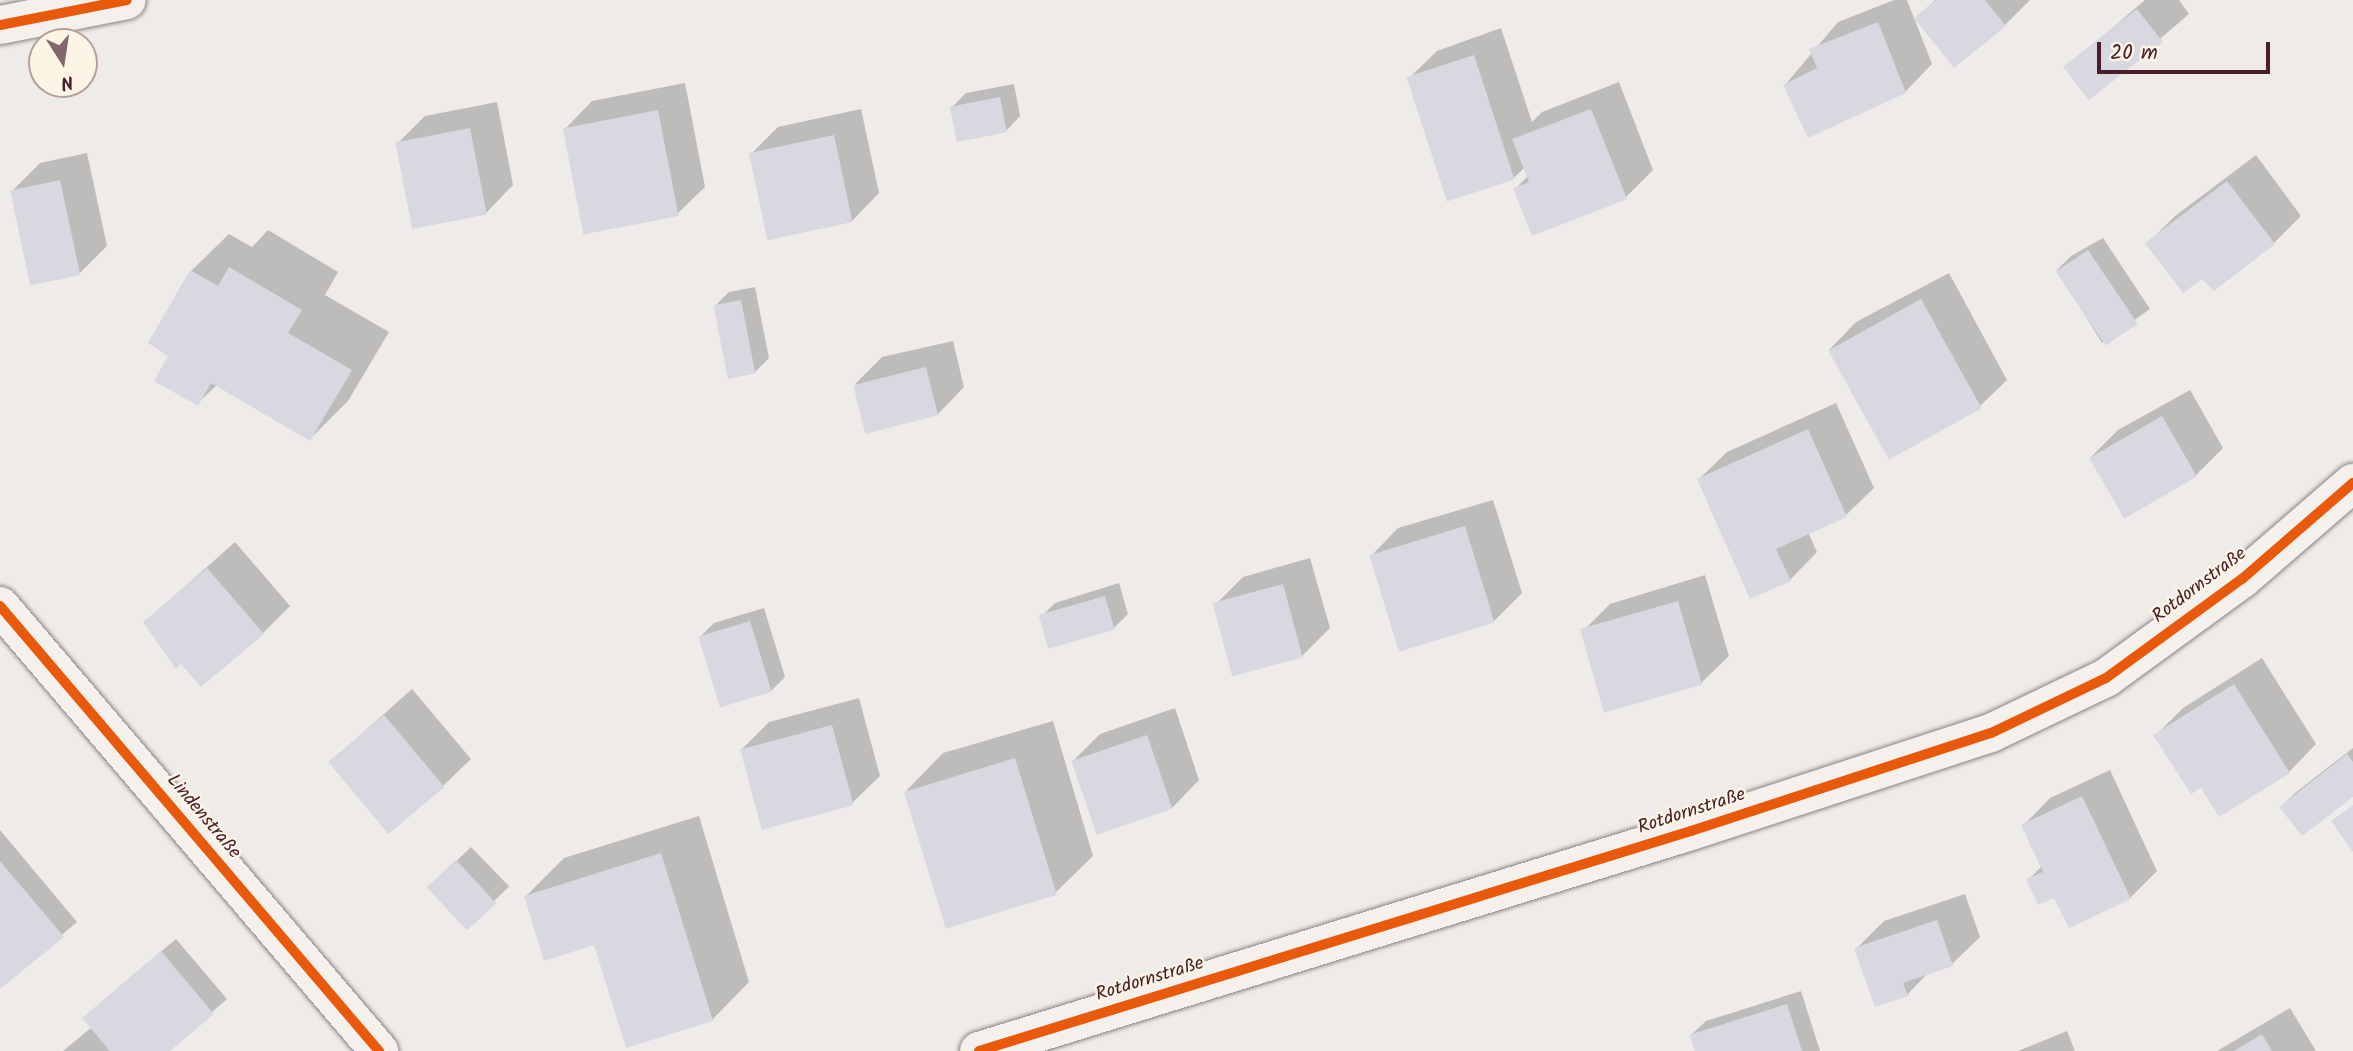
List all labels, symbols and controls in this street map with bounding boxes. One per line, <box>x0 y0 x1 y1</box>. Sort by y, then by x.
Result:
north arrow <box>28 28 98 98</box>
scale bar <box>2101 28 2274 72</box>
text: 20 m <box>2110 37 2158 70</box>
text: N <box>58 66 76 98</box>
street label: Rotdornstraße <box>2148 543 2252 629</box>
street label: Lindenstraße <box>161 770 245 864</box>
street label: Rotdornstraße <box>1635 784 1749 840</box>
street label: Rotdornstraße <box>1093 953 1207 1007</box>

